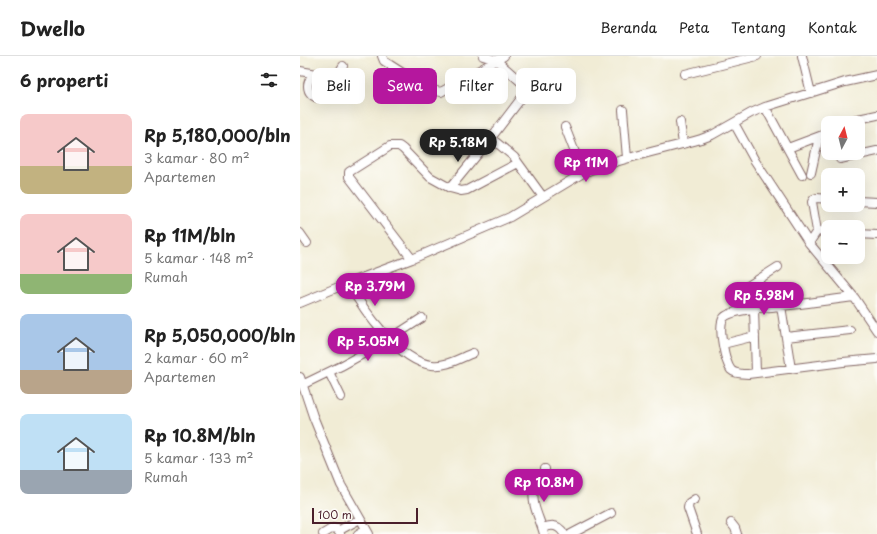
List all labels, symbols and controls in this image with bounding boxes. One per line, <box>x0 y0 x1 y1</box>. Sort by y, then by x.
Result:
text: Dwello <box>20 14 85 42</box>
text: Beranda <box>600 17 657 38</box>
text: Peta <box>679 17 709 38</box>
text: Tentang <box>731 17 786 38</box>
text: Kontak <box>808 17 857 38</box>
text: 6 properti <box>20 67 108 93</box>
chip: Beli <box>312 68 365 104</box>
chip: Sewa <box>373 68 437 104</box>
chip: Filter <box>445 68 508 104</box>
chip: Baru <box>516 68 576 104</box>
icon: filters <box>258 69 280 91</box>
north arrow <box>821 116 865 160</box>
map controls <box>821 116 865 264</box>
text: Rp 5,180,000/bln <box>144 122 291 148</box>
pin: Rp 5.18M <box>417 129 499 163</box>
icon: home <box>52 130 100 178</box>
text: Rp 5.18M <box>429 132 487 151</box>
text: 3 kamar · 80 m² <box>144 148 250 167</box>
pin: Rp 11M <box>553 149 619 183</box>
text: Rp 11M <box>563 152 609 171</box>
text: Apartemen <box>144 167 216 186</box>
button: + <box>821 168 865 212</box>
button: − <box>821 220 865 264</box>
text: Rp 11M/bln <box>144 222 236 248</box>
icon: home <box>52 230 100 278</box>
text: 5 kamar · 148 m² <box>144 248 254 267</box>
text: Rumah <box>144 267 188 286</box>
pin: Rp 3.79M <box>334 273 416 307</box>
text: Rp 3.79M <box>345 276 405 295</box>
pin: Rp 5.98M <box>723 282 805 316</box>
text: Rp 5.98M <box>734 285 794 304</box>
text: Rp 5,050,000/bln <box>144 322 296 348</box>
pin: Rp 5.05M <box>327 328 409 362</box>
icon: home <box>52 330 100 378</box>
text: Rp 5.05M <box>337 331 399 350</box>
text: 2 kamar · 60 m² <box>144 348 249 367</box>
text: Apartemen <box>144 367 216 386</box>
text: Rp 10.8M/bln <box>144 422 256 448</box>
icon: home <box>52 430 100 478</box>
text: 5 kamar · 133 m² <box>144 448 254 467</box>
text: Rumah <box>144 467 188 486</box>
pin: Rp 10.8M <box>503 469 585 503</box>
text: Rp 10.8M <box>514 472 574 491</box>
scale bar <box>312 506 418 525</box>
text: 100 m <box>318 506 352 523</box>

